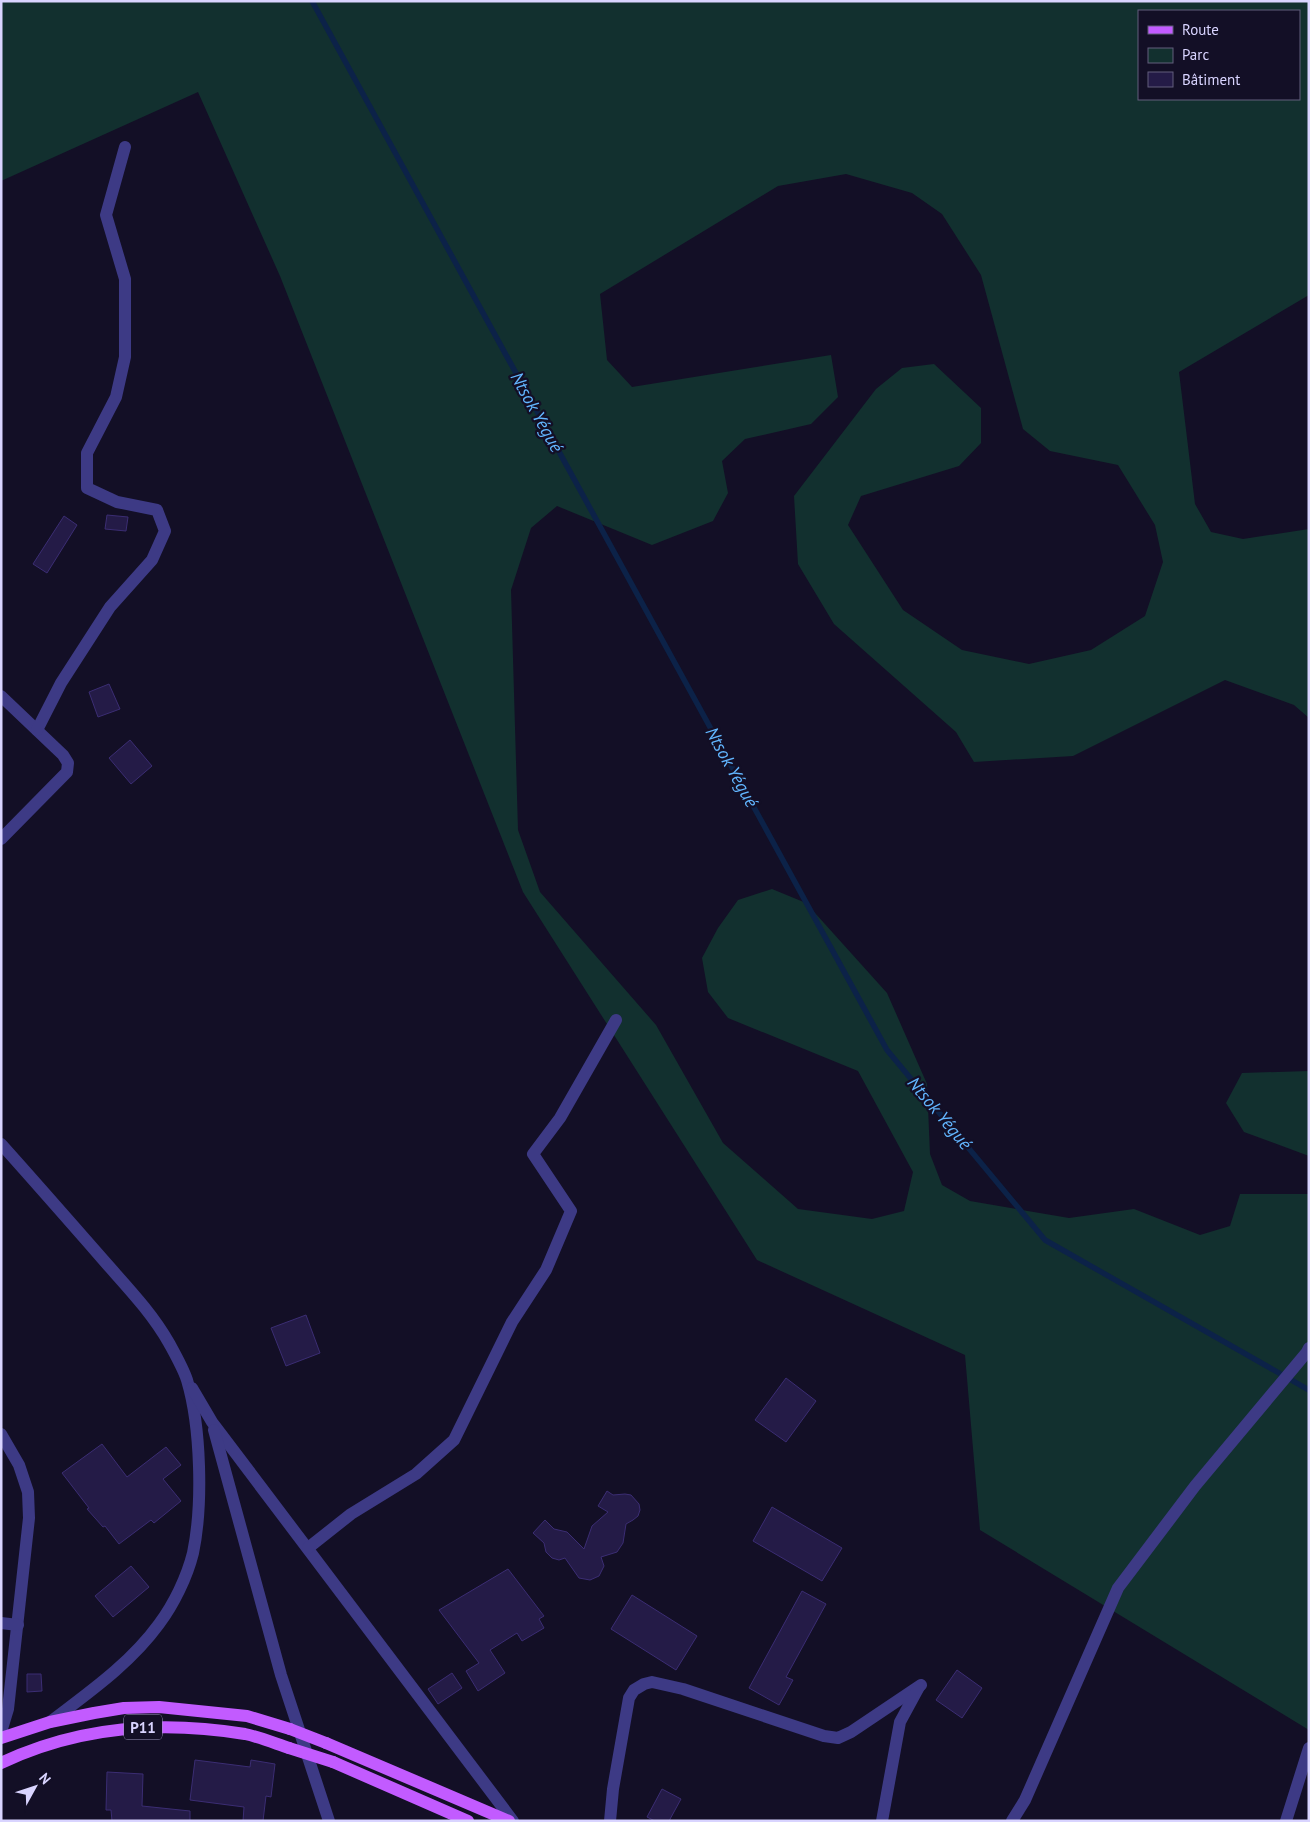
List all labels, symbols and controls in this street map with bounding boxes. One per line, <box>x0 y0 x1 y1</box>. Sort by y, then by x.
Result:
legend <box>1138 10 1300 100</box>
text: Route <box>1182 20 1219 39</box>
text: Parc <box>1182 45 1209 64</box>
text: Bâtiment <box>1182 70 1240 89</box>
water label: Ntsok Yégué <box>506 368 569 457</box>
water label: Ntsok Yégué <box>701 723 764 812</box>
water label: Ntsok Yégué <box>903 1072 978 1155</box>
road number: P11 <box>124 1714 162 1740</box>
north arrow <box>10 1762 60 1812</box>
text: N <box>35 1769 55 1788</box>

